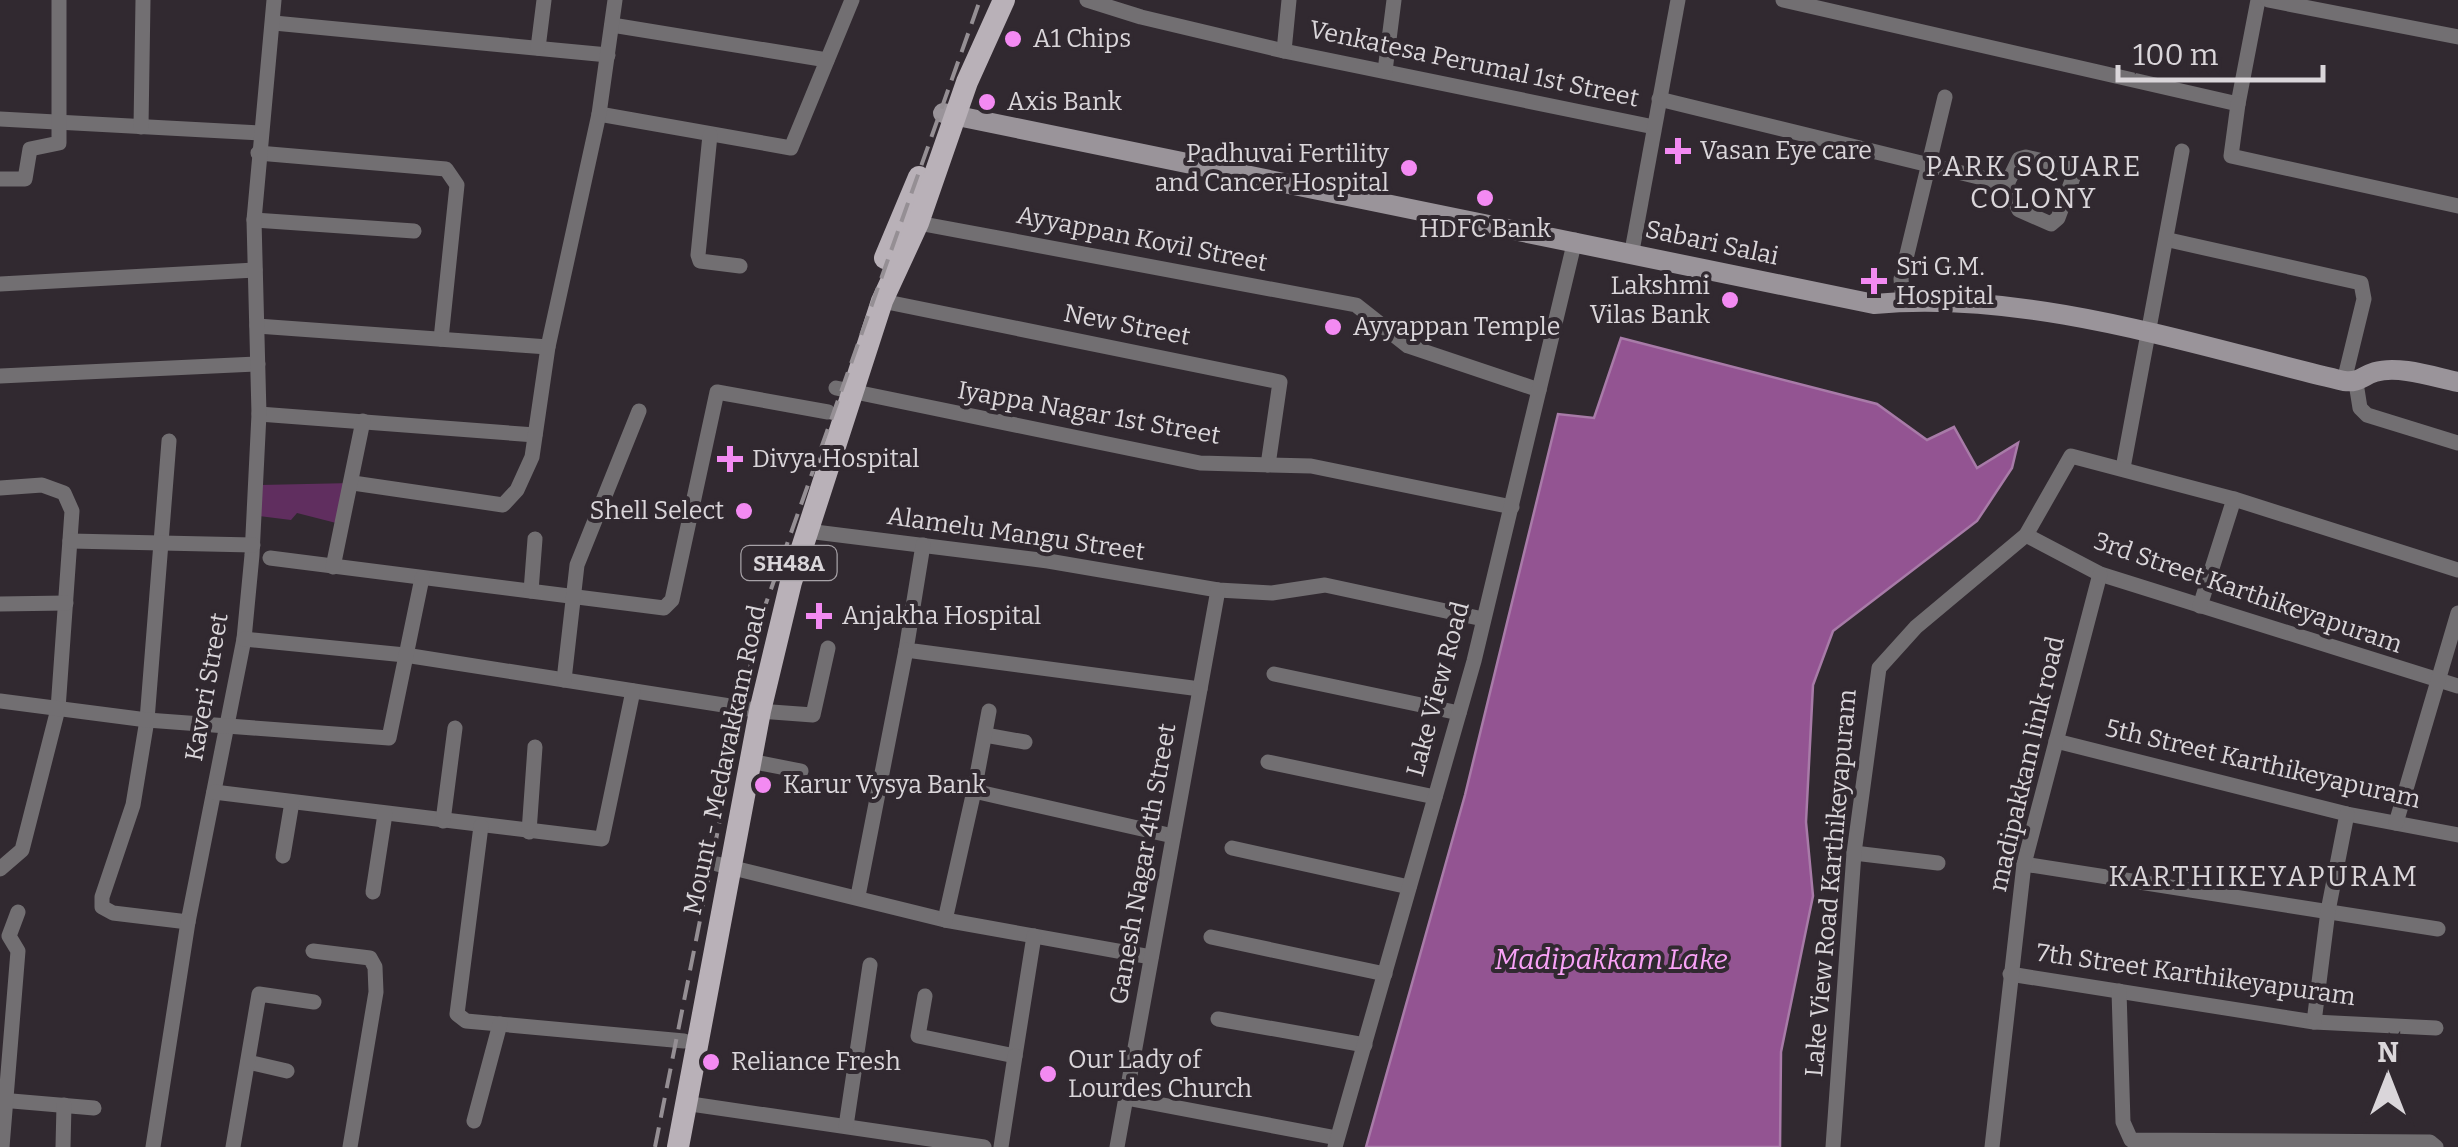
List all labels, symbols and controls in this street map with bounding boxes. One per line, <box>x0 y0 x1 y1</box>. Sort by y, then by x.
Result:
street label: Venkatesa Perumal 1st Street <box>1306 14 1642 114</box>
scale bar <box>2118 20 2323 82</box>
place label: A1 Chips <box>1033 24 1131 54</box>
marker: A1 Chips <box>1002 28 1024 50</box>
text: 100 m <box>2133 37 2219 73</box>
place label: Axis Bank <box>1007 87 1123 117</box>
marker: Axis Bank <box>976 91 998 113</box>
place label: Vasan Eye care <box>1700 136 1872 166</box>
marker: Vasan Eye care <box>1665 138 1691 164</box>
place label: Padhuvai Fertility and Cancer Hospital <box>1155 139 1390 198</box>
district label: PARK SQUARE COLONY <box>1925 150 2143 215</box>
marker: Padhuvai Fertility and Cancer Hospital <box>1398 157 1420 179</box>
marker: HDFC Bank <box>1474 187 1496 209</box>
street label: Ayyappan Kovil Street <box>1014 200 1270 278</box>
place label: HDFC Bank <box>1419 214 1552 244</box>
street label: Sabari Salai <box>1643 214 1781 272</box>
place label: Sri G.M. Hospital <box>1896 252 1994 311</box>
marker: Sri G.M. Hospital <box>1861 268 1887 294</box>
place label: Lakshmi Vilas Bank <box>1590 271 1711 330</box>
marker: Lakshmi Vilas Bank <box>1719 289 1741 311</box>
street label: New Street <box>1061 298 1193 352</box>
place label: Ayyappan Temple <box>1353 312 1561 342</box>
marker: Ayyappan Temple <box>1322 316 1344 338</box>
street label: Iyappa Nagar 1st Street <box>955 375 1223 451</box>
place label: Divya Hospital <box>752 444 919 474</box>
marker: Divya Hospital <box>717 446 743 472</box>
place label: Shell Select <box>590 496 724 526</box>
marker: Shell Select <box>733 500 755 522</box>
street label: Alamelu Mangu Street <box>885 501 1147 567</box>
street label: 3rd Street Karthikeyapuram <box>2090 526 2406 660</box>
road number: SH48A <box>742 546 836 580</box>
street label: Lake View Road <box>1400 598 1476 780</box>
place label: Anjakha Hospital <box>842 601 1041 631</box>
street label: Mount - Medavakkam Road <box>677 602 773 918</box>
marker: Anjakha Hospital <box>806 603 832 629</box>
street label: Kaveri Street <box>179 611 235 763</box>
street label: madipakkam link road <box>1983 633 2071 895</box>
street label: Lake View Road Karthikeyapuram <box>1799 688 1863 1078</box>
street label: 5th Street Karthikeyapuram <box>2103 713 2424 815</box>
street label: Ganesh Nagar 4th Street <box>1104 721 1182 1007</box>
place label: Karur Vysya Bank <box>783 770 987 800</box>
marker: Karur Vysya Bank <box>752 774 774 796</box>
district label: KARTHIKEYAPURAM <box>2109 860 2419 893</box>
street label: 7th Street Karthikeyapuram <box>2035 938 2358 1012</box>
water label: Madipakkam Lake <box>1494 943 1728 976</box>
north arrow <box>2338 1027 2438 1127</box>
text: N <box>2377 1036 2399 1069</box>
place label: Our Lady of Lourdes Church <box>1068 1045 1253 1104</box>
place label: Reliance Fresh <box>731 1047 901 1077</box>
marker: Reliance Fresh <box>700 1051 722 1073</box>
marker: Our Lady of Lourdes Church <box>1037 1063 1059 1085</box>

